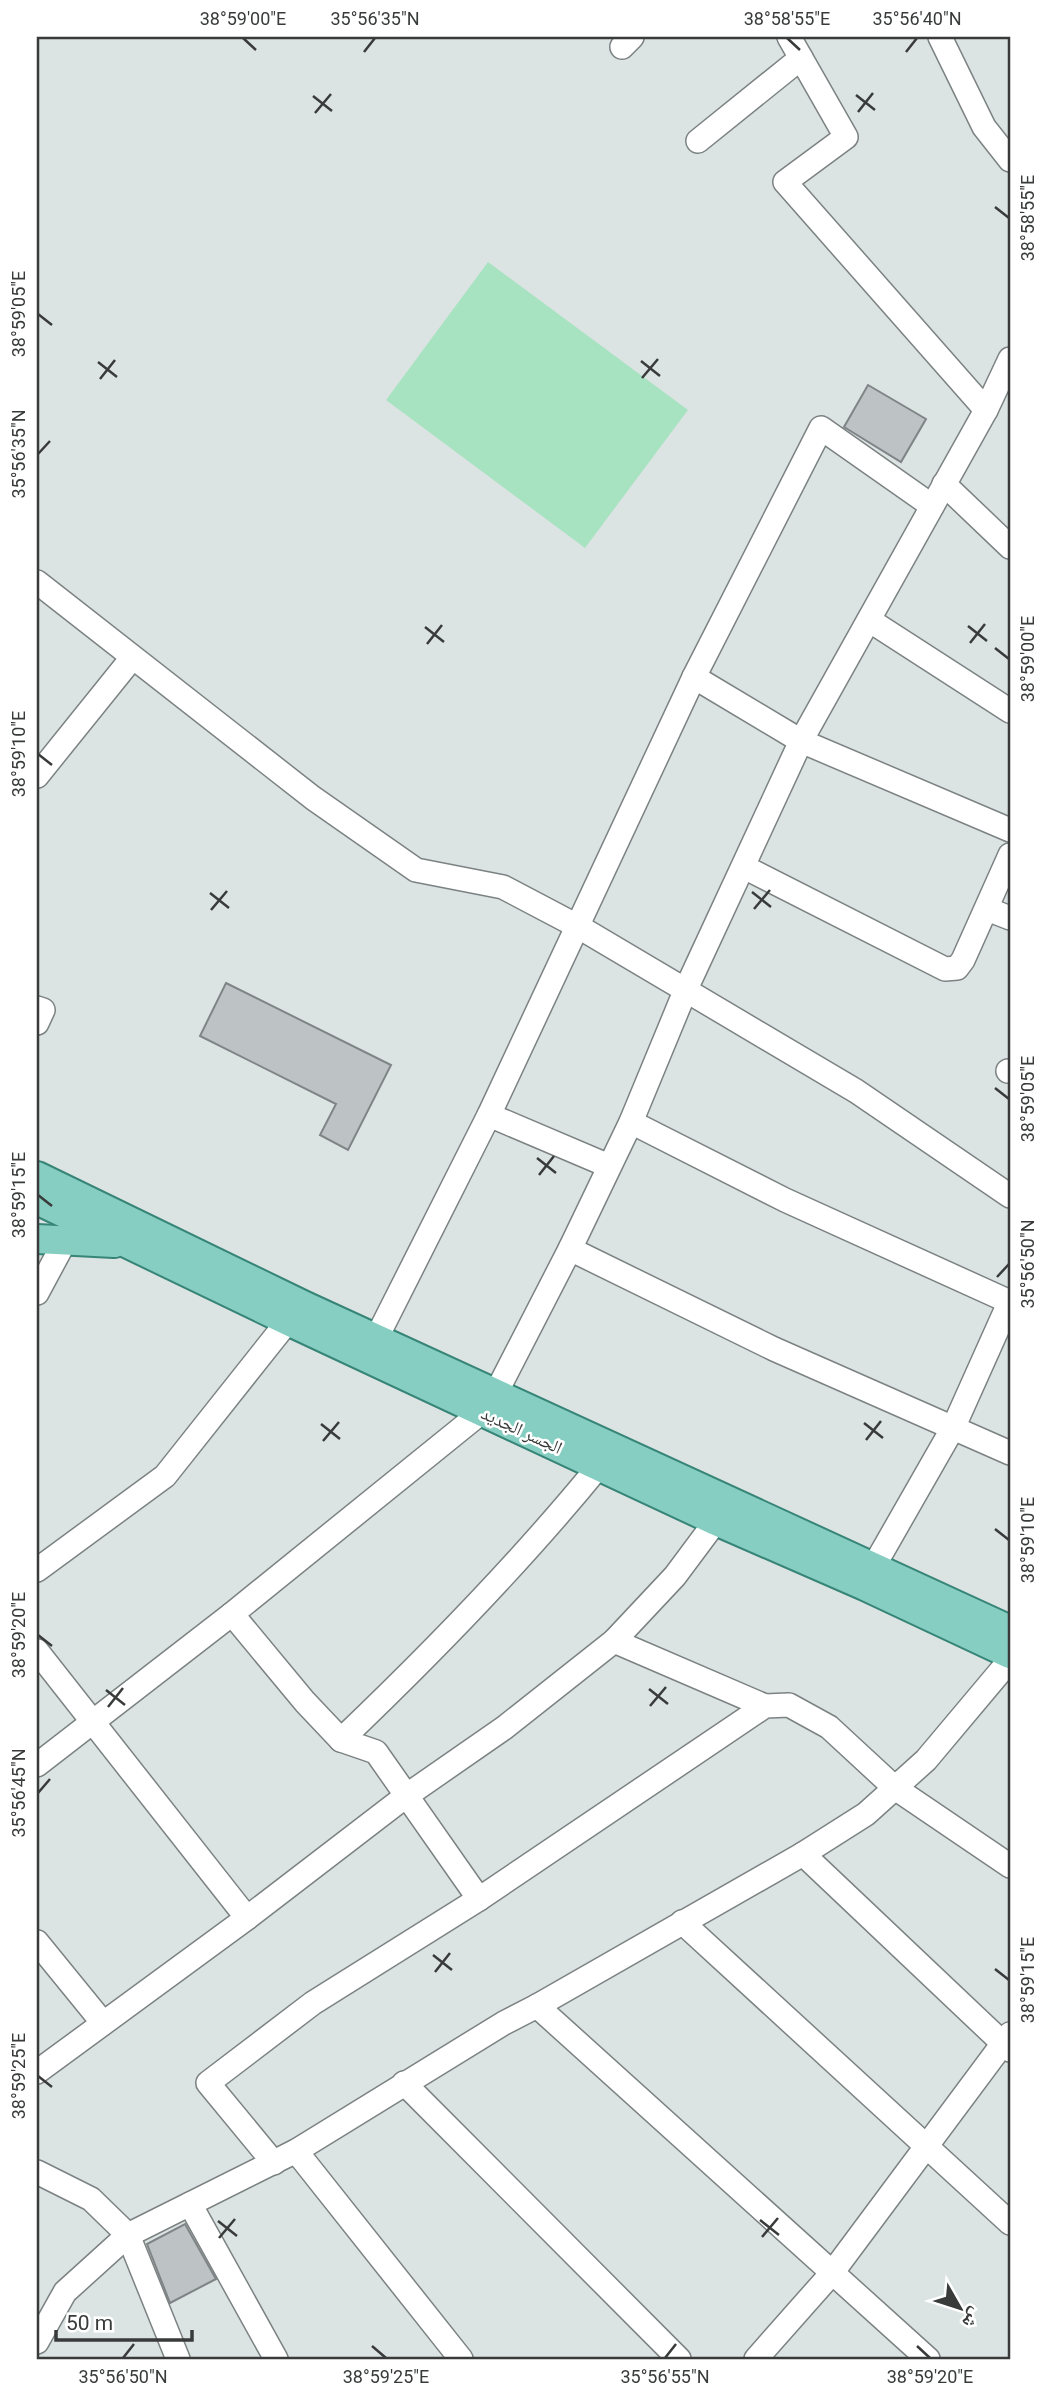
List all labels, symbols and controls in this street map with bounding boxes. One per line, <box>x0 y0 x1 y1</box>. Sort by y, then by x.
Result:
text: 38°59'00"E <box>200 8 286 29</box>
text: 35°56'35"N <box>330 8 420 29</box>
text: 38°58'55"E <box>744 8 830 29</box>
text: 35°56'40"N <box>872 8 962 29</box>
text: 38°58'55"E <box>1017 175 1038 261</box>
text: 38°59'05"E <box>8 271 29 357</box>
text: 35°56'35"N <box>8 409 29 499</box>
text: 38°59'00"E <box>1017 616 1038 702</box>
text: 38°59'10"E <box>8 711 29 797</box>
text: 38°59'05"E <box>1017 1056 1038 1142</box>
text: 38°59'15"E <box>8 1152 29 1238</box>
text: 35°56'50"N <box>1017 1219 1038 1309</box>
street label: الجسر الجديد <box>478 1402 566 1458</box>
text: 38°59'10"E <box>1017 1497 1038 1583</box>
text: 38°59'20"E <box>8 1592 29 1678</box>
text: 35°56'45"N <box>8 1748 29 1838</box>
text: 38°59'15"E <box>1017 1937 1038 2023</box>
text: 38°59'25"E <box>8 2033 29 2119</box>
north arrow <box>925 2274 995 2344</box>
scale bar <box>56 2298 192 2342</box>
text: ش <box>958 2303 988 2333</box>
text: 50 m <box>66 2311 113 2335</box>
text: 35°56'50"N <box>78 2366 168 2387</box>
text: 38°59'25"E <box>343 2366 429 2387</box>
text: 35°56'55"N <box>620 2366 710 2387</box>
text: 38°59'20"E <box>887 2366 973 2387</box>

